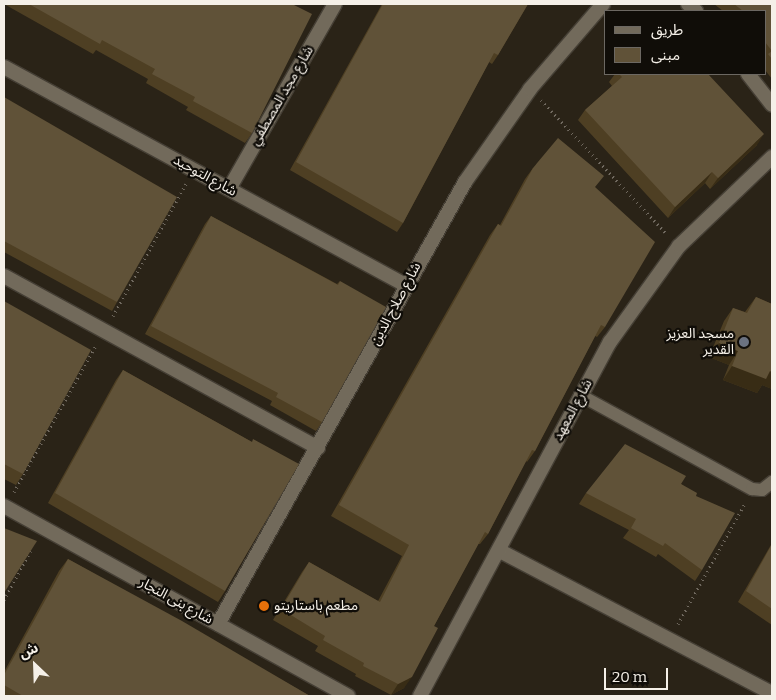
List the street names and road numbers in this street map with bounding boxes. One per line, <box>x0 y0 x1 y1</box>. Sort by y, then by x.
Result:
street label: شارع مجد المصطفي <box>247 43 317 149</box>
street label: شارع التوحيد <box>170 152 240 200</box>
street label: شارع صلاح الدين <box>367 260 425 348</box>
street label: شارع المعهد <box>550 376 596 444</box>
street label: شارع بنى النجار <box>136 574 216 628</box>

